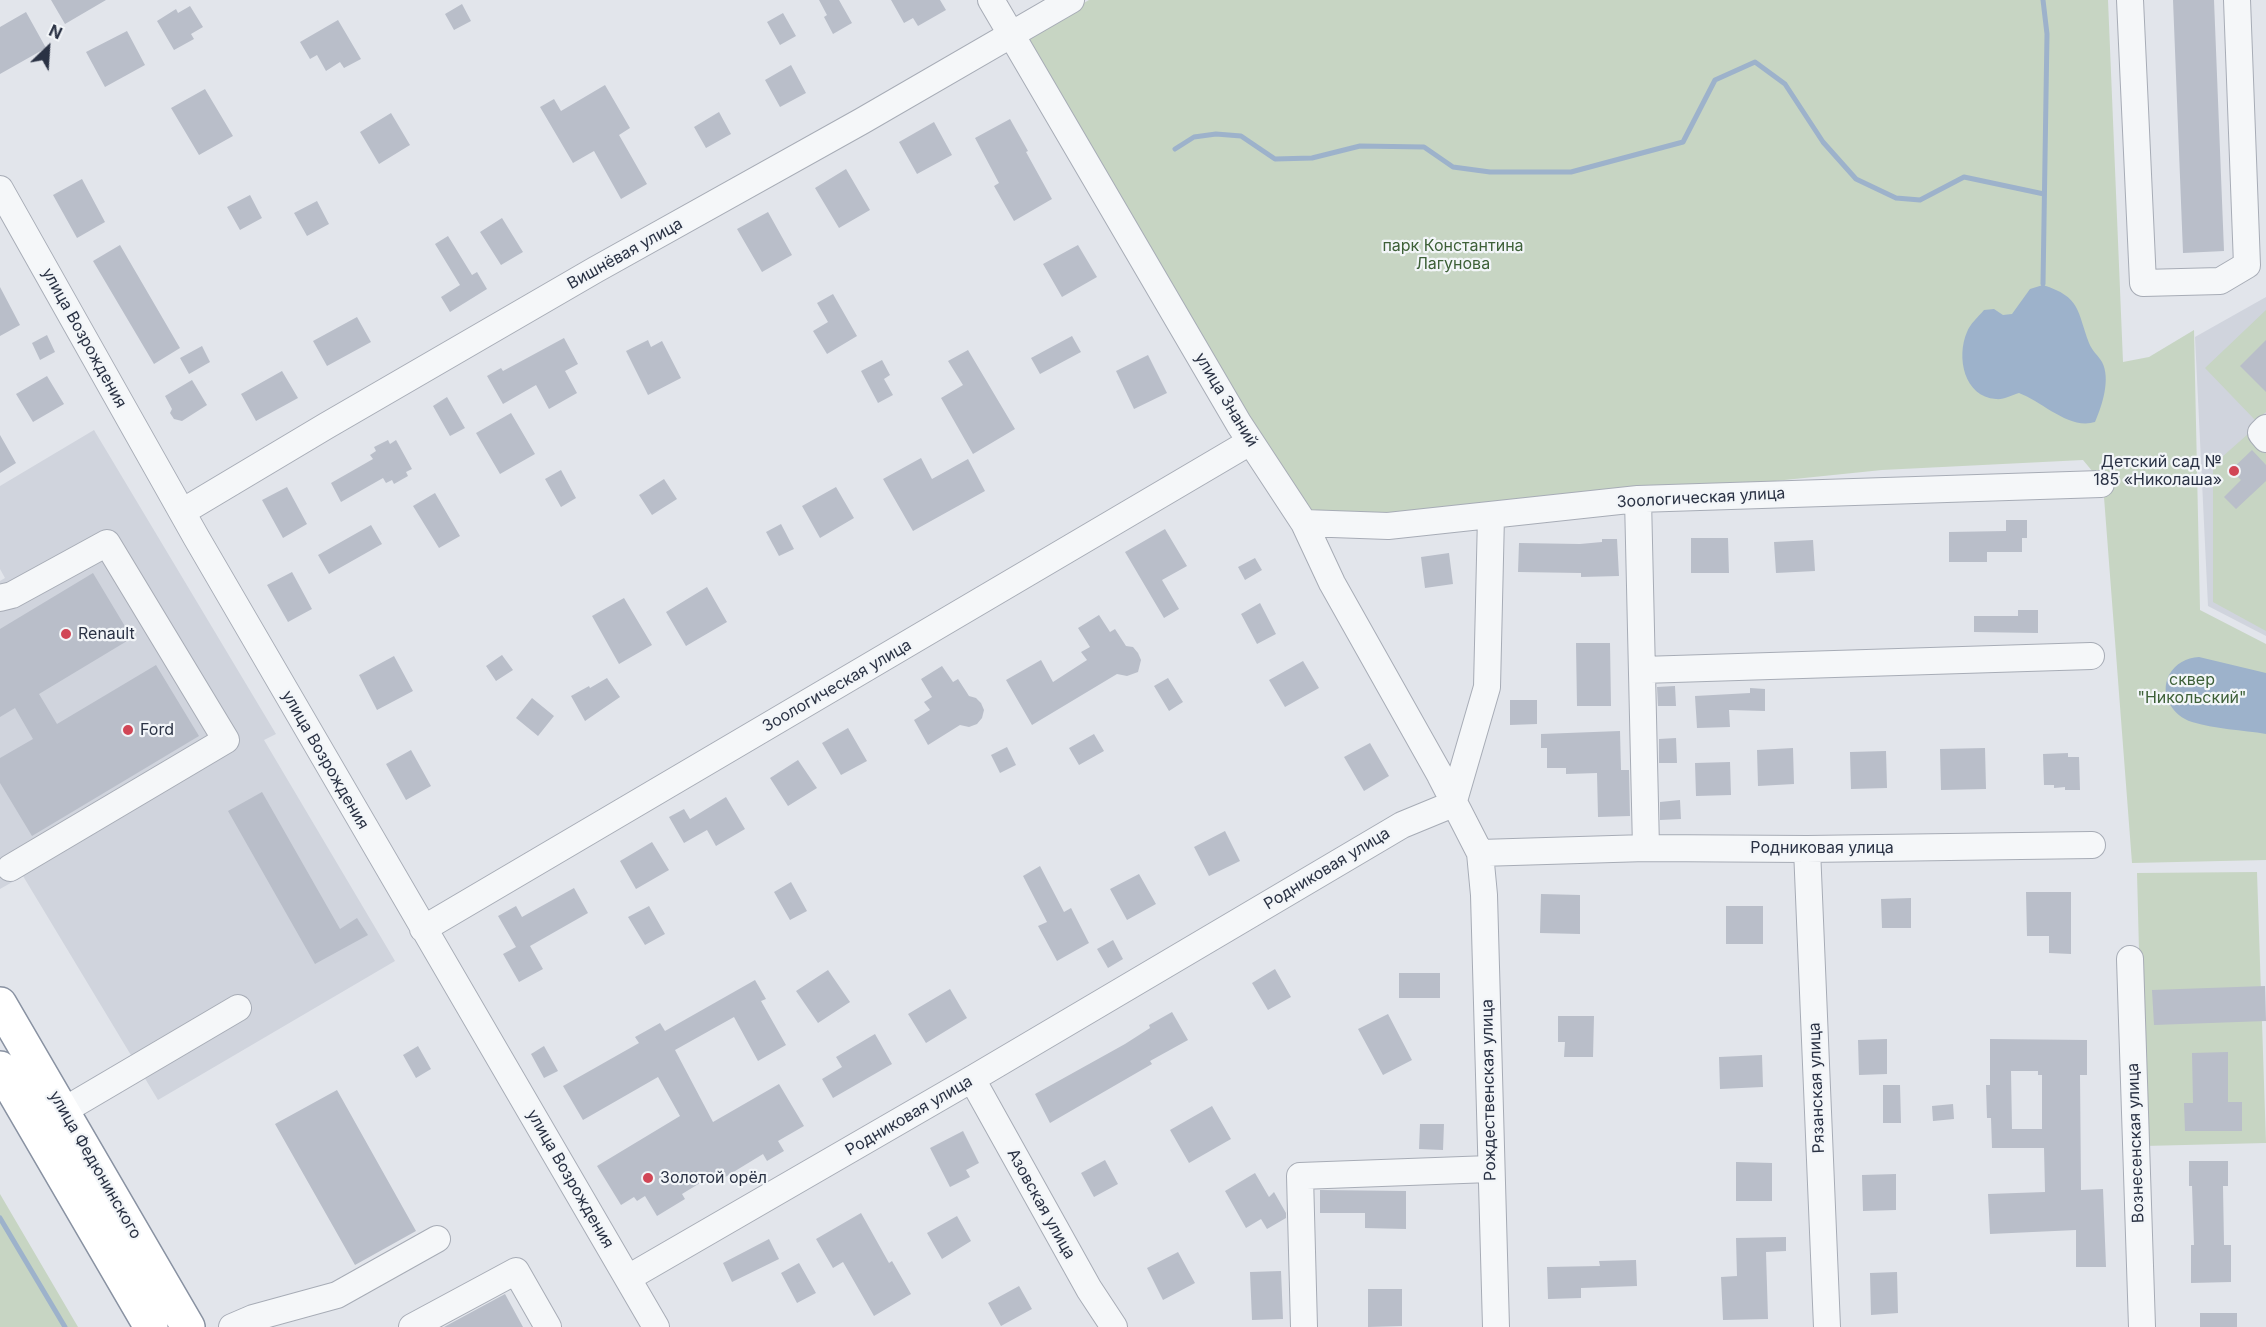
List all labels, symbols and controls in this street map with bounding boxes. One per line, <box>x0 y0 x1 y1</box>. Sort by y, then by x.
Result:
north arrow <box>18 18 78 78</box>
text: N <box>46 20 65 43</box>
street label: Вишнёвая улица <box>564 214 686 294</box>
park label: парк Константина Лагунова <box>1382 236 1524 274</box>
street label: улица Возрождения <box>38 265 130 411</box>
street label: улица Знаний <box>1190 349 1262 451</box>
place label: Детский сад № 185 «Николаша» <box>2093 452 2222 490</box>
marker: Детский сад № 185 «Николаша» <box>2227 464 2241 478</box>
street label: Зоологическая улица <box>1616 484 1786 512</box>
place label: Renault <box>78 624 135 644</box>
marker: Renault <box>59 627 73 641</box>
street label: Зоологическая улица <box>759 635 915 737</box>
park label: сквер "Никольский" <box>2137 670 2247 708</box>
street label: улица Возрождения <box>277 687 373 833</box>
place label: Ford <box>140 720 174 740</box>
marker: Ford <box>121 723 135 737</box>
street label: Родниковая улица <box>1261 824 1393 914</box>
street label: Родниковая улица <box>1750 838 1894 858</box>
street label: Рождественская улица <box>1478 999 1500 1181</box>
street label: Рязанская улица <box>1805 1022 1829 1154</box>
street label: Вознесенская улица <box>2124 1063 2148 1223</box>
street label: Родниковая улица <box>842 1072 976 1160</box>
street label: улица Федюнинского <box>45 1088 145 1242</box>
street label: улица Возрождения <box>522 1106 618 1252</box>
street label: Азовская улица <box>1003 1145 1079 1263</box>
place label: Золотой орёл <box>660 1168 767 1188</box>
marker: Золотой орёл <box>641 1171 655 1185</box>

